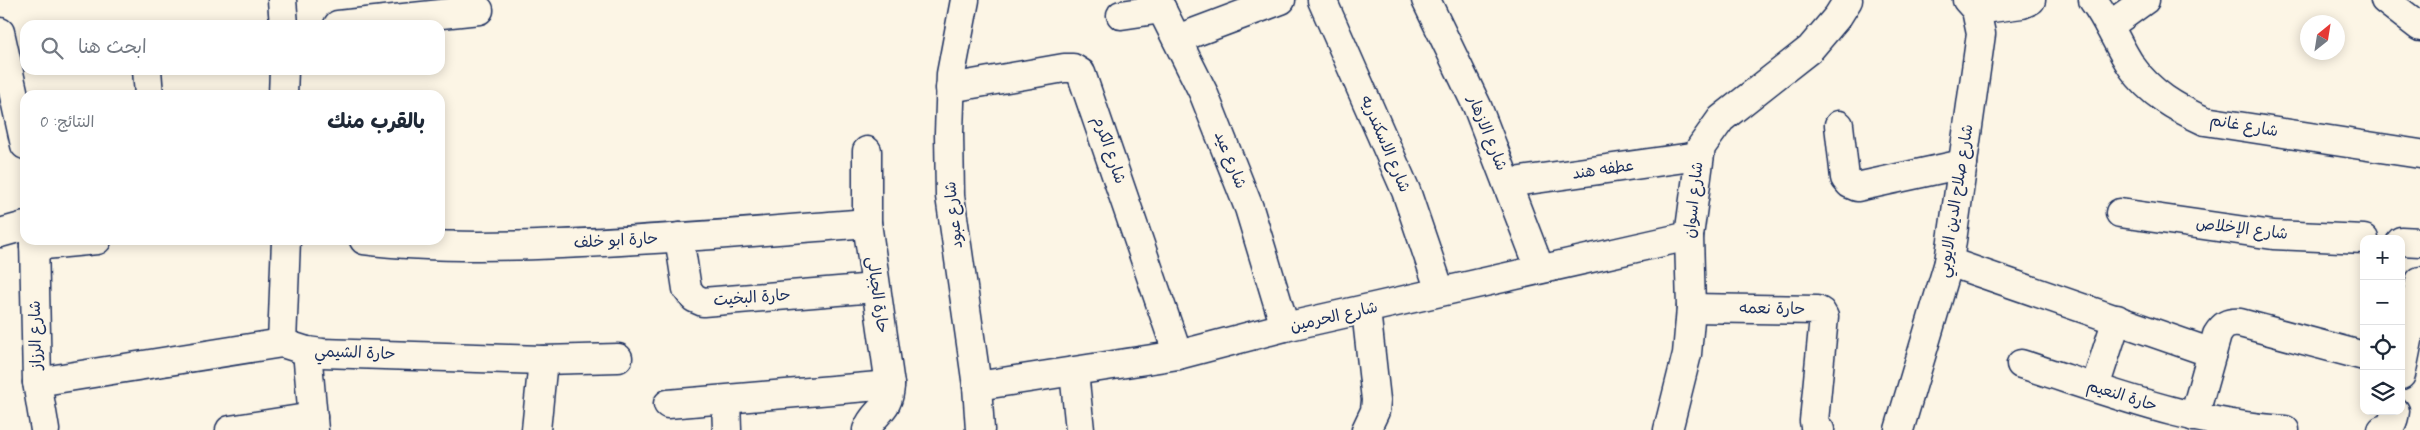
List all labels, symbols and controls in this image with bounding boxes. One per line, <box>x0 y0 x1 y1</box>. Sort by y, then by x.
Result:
north arrow <box>2300 15 2345 60</box>
search box <box>20 20 445 75</box>
icon: search <box>38 34 66 62</box>
text: ابحث هنا <box>78 35 147 60</box>
street label: شارع الازهار <box>1462 91 1512 174</box>
street label: شارع الاسكندريه <box>1355 92 1415 196</box>
text: بالقرب منك <box>327 108 425 136</box>
street label: شارع غانم <box>2208 110 2280 143</box>
text: النتائج: 0 <box>40 112 94 133</box>
street label: شارع الكرم <box>1087 113 1130 187</box>
street label: شارع صلاح الدين الايوبي <box>1933 123 1981 280</box>
street label: شارع عيد <box>1209 128 1251 192</box>
street label: عطفه هند <box>1571 155 1635 185</box>
street label: شارع اسوان <box>1680 161 1708 239</box>
street label: شارع عبود <box>940 180 968 250</box>
street label: شارع الإخلاص <box>2195 213 2289 245</box>
street label: حارة ابو خلف <box>573 228 659 254</box>
map controls <box>2360 235 2405 415</box>
button: + <box>2360 235 2405 280</box>
street label: حارة الجبالى <box>861 255 893 335</box>
button: − <box>2360 280 2405 325</box>
street label: حارة البخيت <box>713 285 791 311</box>
street label: شارع الحرمين <box>1288 297 1380 337</box>
street label: حارة نعمه <box>1739 298 1805 320</box>
street label: شارع الرزاز <box>25 300 47 372</box>
button: locate <box>2360 325 2405 370</box>
street label: حارة الشيمي <box>314 341 396 368</box>
button: layers <box>2360 370 2405 415</box>
street label: حارة النعيم <box>2084 375 2160 418</box>

